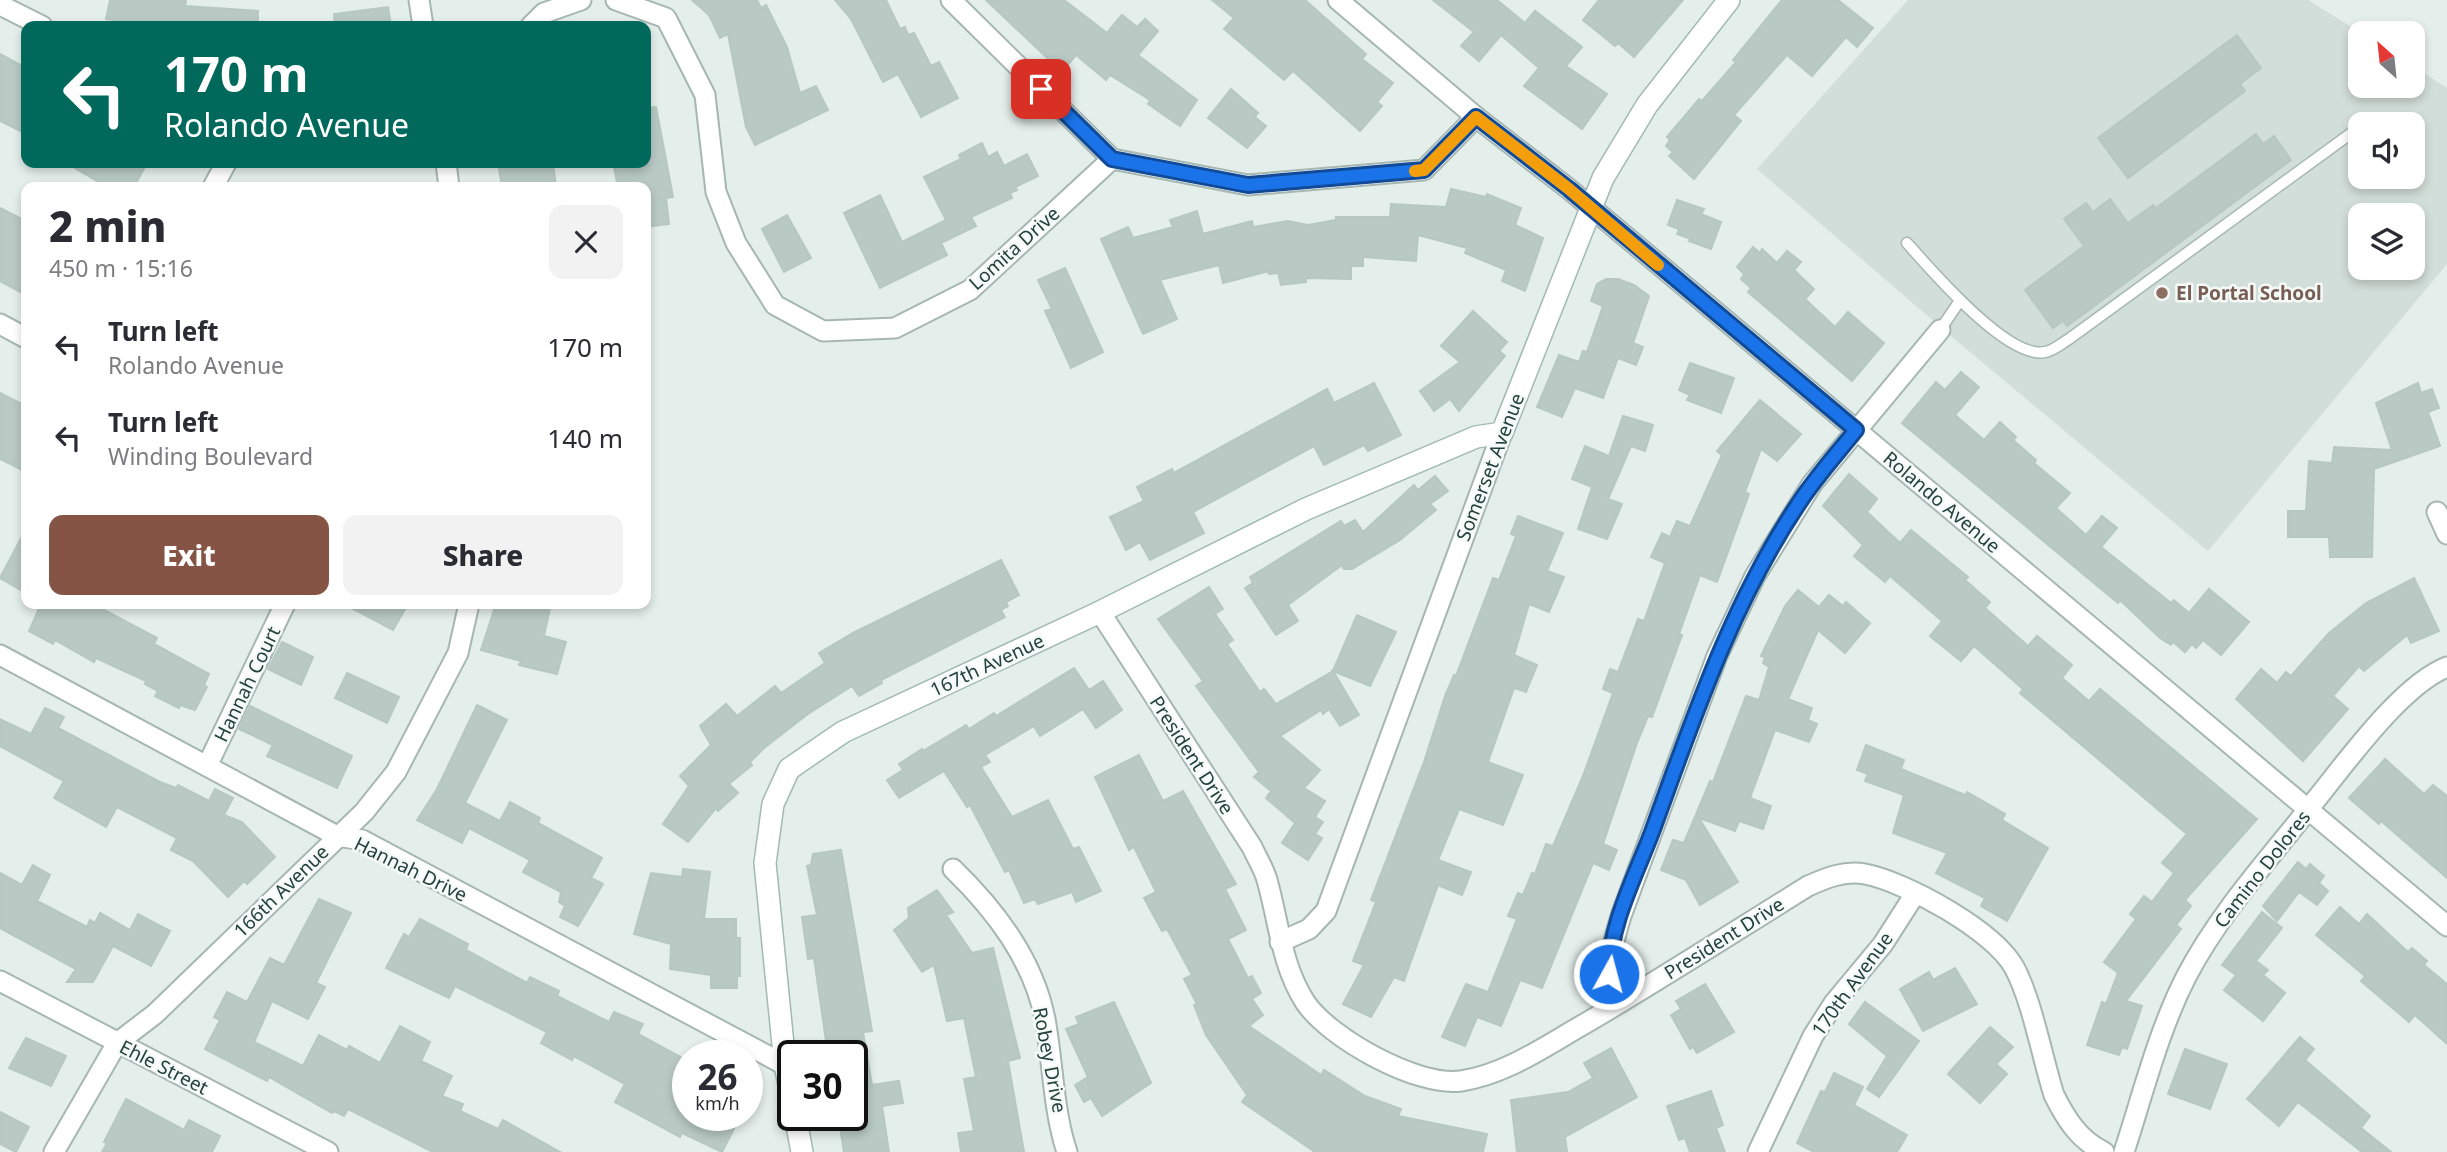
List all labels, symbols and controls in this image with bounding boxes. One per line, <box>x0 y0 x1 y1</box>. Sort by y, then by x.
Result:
north arrow <box>2348 21 2426 98</box>
map controls <box>2348 21 2425 280</box>
text: 170 m <box>164 40 309 106</box>
icon: left <box>49 49 140 140</box>
pin <box>1011 59 1071 119</box>
icon: arrive <box>1022 70 1060 108</box>
text: Rolando Avenue <box>164 103 409 146</box>
button: sound <box>2348 112 2425 189</box>
text: 2 min <box>49 197 166 254</box>
street label: Lomita Drive <box>963 200 1065 296</box>
button: layers <box>2348 203 2425 280</box>
button: close <box>549 205 623 279</box>
text: 450 m · 15:16 <box>49 252 193 284</box>
place label: El Portal School <box>2176 280 2322 306</box>
marker: El Portal School <box>2154 285 2170 301</box>
text: Turn left <box>108 313 219 349</box>
icon: left <box>49 328 87 366</box>
text: 170 m <box>547 329 623 365</box>
text: Rolando Avenue <box>108 349 284 381</box>
street label: Somerset Avenue <box>1450 389 1530 545</box>
text: Turn left <box>108 404 219 440</box>
icon: left <box>49 419 87 457</box>
text: 140 m <box>547 420 623 456</box>
text: Winding Boulevard <box>108 440 313 472</box>
street label: Rolando Avenue <box>1878 445 2006 559</box>
button: Exit <box>49 515 329 595</box>
button: Share <box>343 515 623 595</box>
street label: Hannah Court <box>208 622 286 746</box>
street label: 167th Avenue <box>926 627 1048 703</box>
street label: President Drive <box>1144 691 1240 819</box>
street label: Camino Dolores <box>2208 805 2316 933</box>
street label: Hannah Drive <box>350 830 472 908</box>
street label: 166th Avenue <box>228 839 334 943</box>
street label: President Drive <box>1659 891 1789 985</box>
street label: 170th Avenue <box>1805 927 1899 1041</box>
position arrow <box>1572 937 1646 1011</box>
street label: Robey Drive <box>1027 1005 1073 1115</box>
street label: Ehle Street <box>115 1034 213 1100</box>
speed limit sign: 30 <box>777 1040 868 1131</box>
text: 26 <box>697 1053 738 1100</box>
text: km/h <box>695 1091 740 1115</box>

